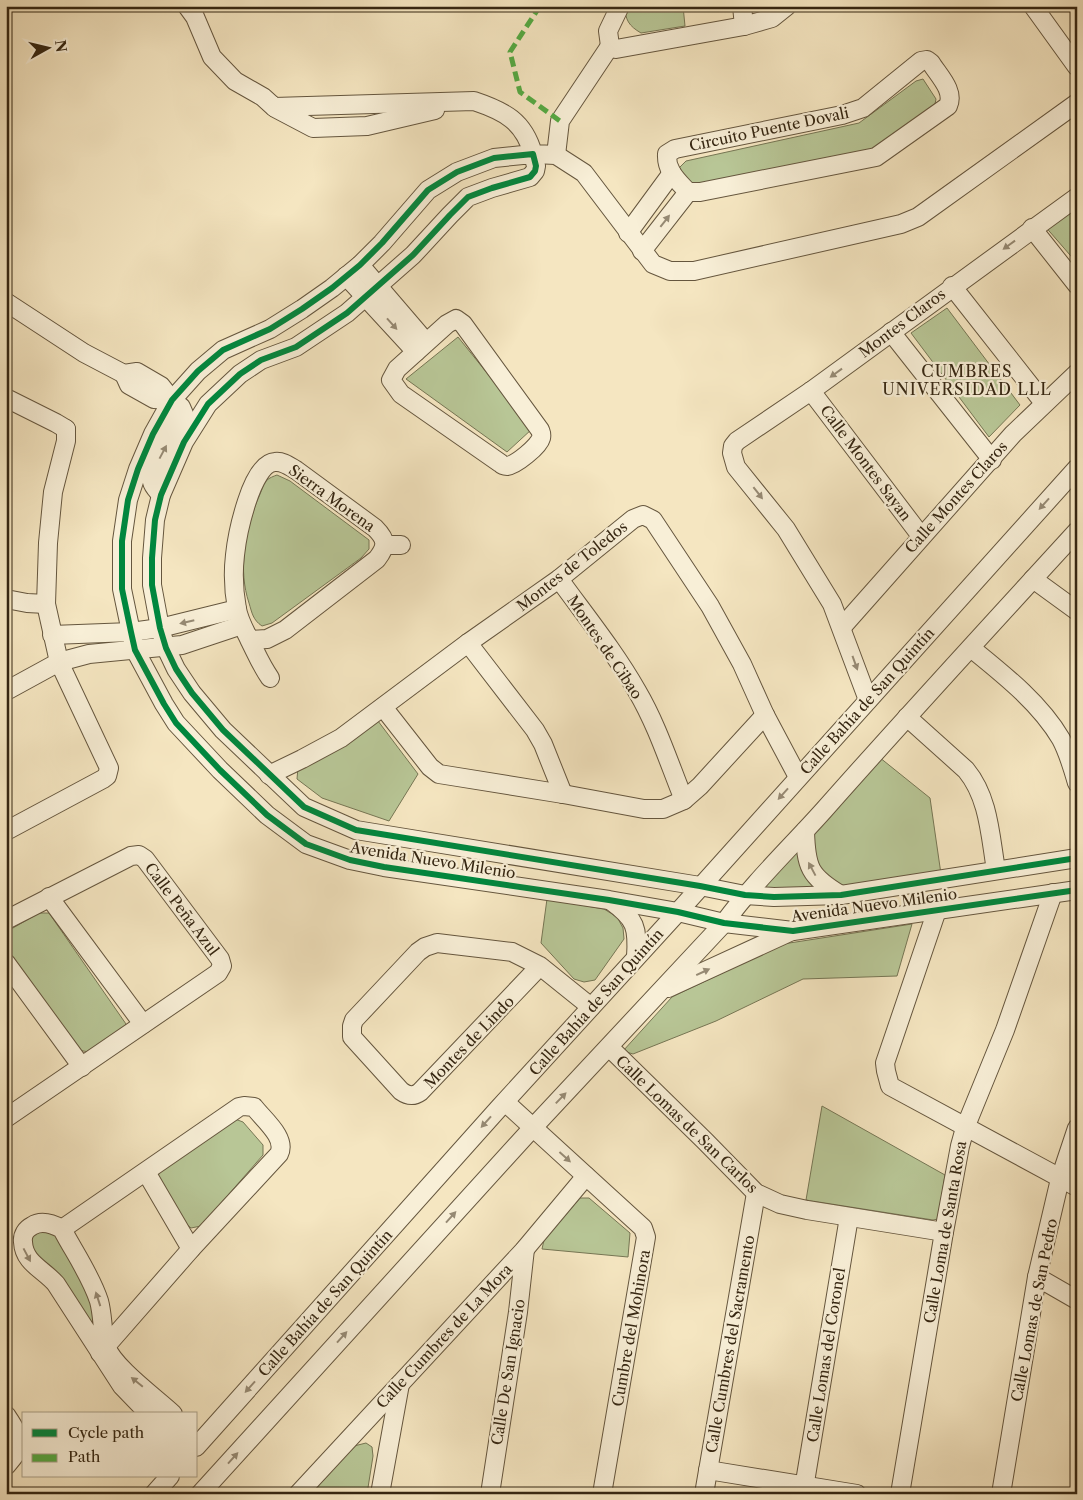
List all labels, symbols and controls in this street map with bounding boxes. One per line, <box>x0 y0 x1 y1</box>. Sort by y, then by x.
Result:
north arrow <box>22 22 72 72</box>
text: N <box>51 39 71 53</box>
street label: Circuito Puente Dovali <box>687 103 851 155</box>
one-way arrow <box>660 215 671 228</box>
one-way arrow <box>1003 240 1016 251</box>
street label: Montes Claros <box>855 284 949 362</box>
one-way arrow <box>386 317 398 329</box>
district label: CUMBRES UNIVERSIDAD LLL <box>882 361 1052 399</box>
one-way arrow <box>829 368 842 378</box>
street label: Calle Montes Sayan <box>816 401 916 525</box>
street label: Calle Montes Claros <box>901 437 1011 557</box>
one-way arrow <box>159 445 167 459</box>
street label: Sierra Morena <box>285 460 379 536</box>
one-way arrow <box>752 487 763 500</box>
one-way arrow <box>1038 498 1050 510</box>
street label: Montes de Toledos <box>513 517 631 615</box>
street label: Montes de Cibao <box>563 591 647 703</box>
one-way arrow <box>179 618 194 626</box>
street label: Calle Bahía de San Quintín <box>796 623 939 779</box>
one-way arrow <box>852 656 859 671</box>
one-way arrow <box>777 788 789 800</box>
street label: Avenida Nuevo Milenio <box>348 837 517 882</box>
street label: Calle Peña Azul <box>141 859 223 960</box>
one-way arrow <box>808 862 816 877</box>
street label: Avenida Nuevo Milenio <box>789 884 958 926</box>
street label: Calle Bahía de San Quintín <box>525 924 668 1080</box>
one-way arrow <box>696 967 710 975</box>
street label: Montes de Lindo <box>420 992 518 1092</box>
street label: Calle Lomas de San Carlos <box>612 1051 762 1197</box>
one-way arrow <box>555 1092 567 1104</box>
one-way arrow <box>480 1115 492 1127</box>
street label: Calle Loma de Santa Rosa <box>920 1139 970 1325</box>
one-way arrow <box>559 1151 571 1163</box>
one-way arrow <box>445 1212 457 1224</box>
street label: Calle Lomas de San Pedro <box>1007 1217 1061 1403</box>
street label: Calle Bahía de San Quintín <box>254 1225 397 1381</box>
street label: Calle Cumbres del Sacramento <box>701 1234 759 1454</box>
one-way arrow <box>23 1248 31 1263</box>
street label: Cumbre del Mohinora <box>608 1248 654 1408</box>
street label: Calle Cumbres de La Mora <box>372 1260 516 1412</box>
street label: Calle Lomas del Coronel <box>803 1266 849 1444</box>
one-way arrow <box>93 1291 101 1306</box>
street label: Calle De San Ignacio <box>487 1297 529 1447</box>
one-way arrow <box>336 1332 348 1344</box>
one-way arrow <box>131 1377 144 1388</box>
one-way arrow <box>244 1381 256 1393</box>
legend <box>22 1412 198 1478</box>
text: Cycle path <box>68 1423 145 1442</box>
text: Path <box>68 1447 101 1466</box>
one-way arrow <box>227 1451 238 1464</box>

